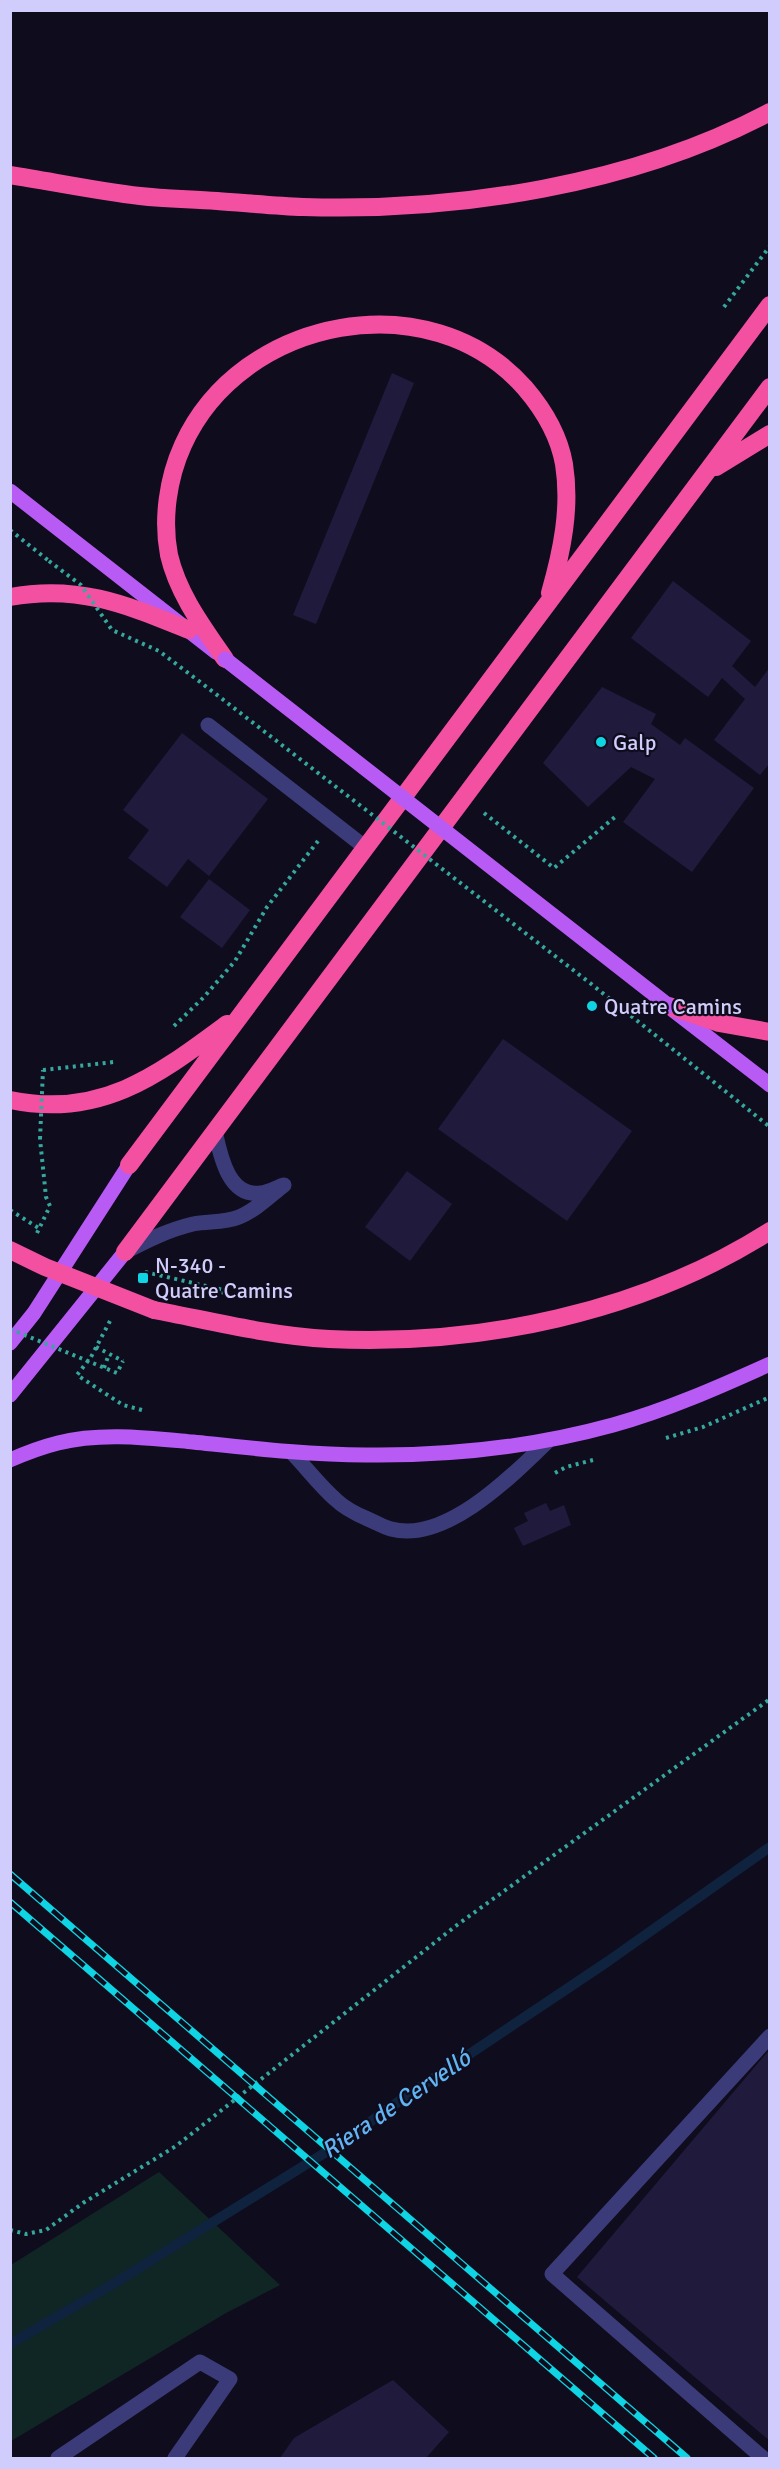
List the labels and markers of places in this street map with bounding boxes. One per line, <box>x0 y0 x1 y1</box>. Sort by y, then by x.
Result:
place label: Galp <box>613 729 656 756</box>
marker: Galp <box>594 735 608 749</box>
place label: Quatre Camins <box>604 993 742 1020</box>
marker: Quatre Camins <box>585 999 599 1013</box>
place label: N-340 - Quatre Camins <box>155 1252 293 1304</box>
marker: N-340 - Quatre Camins <box>136 1271 150 1285</box>

